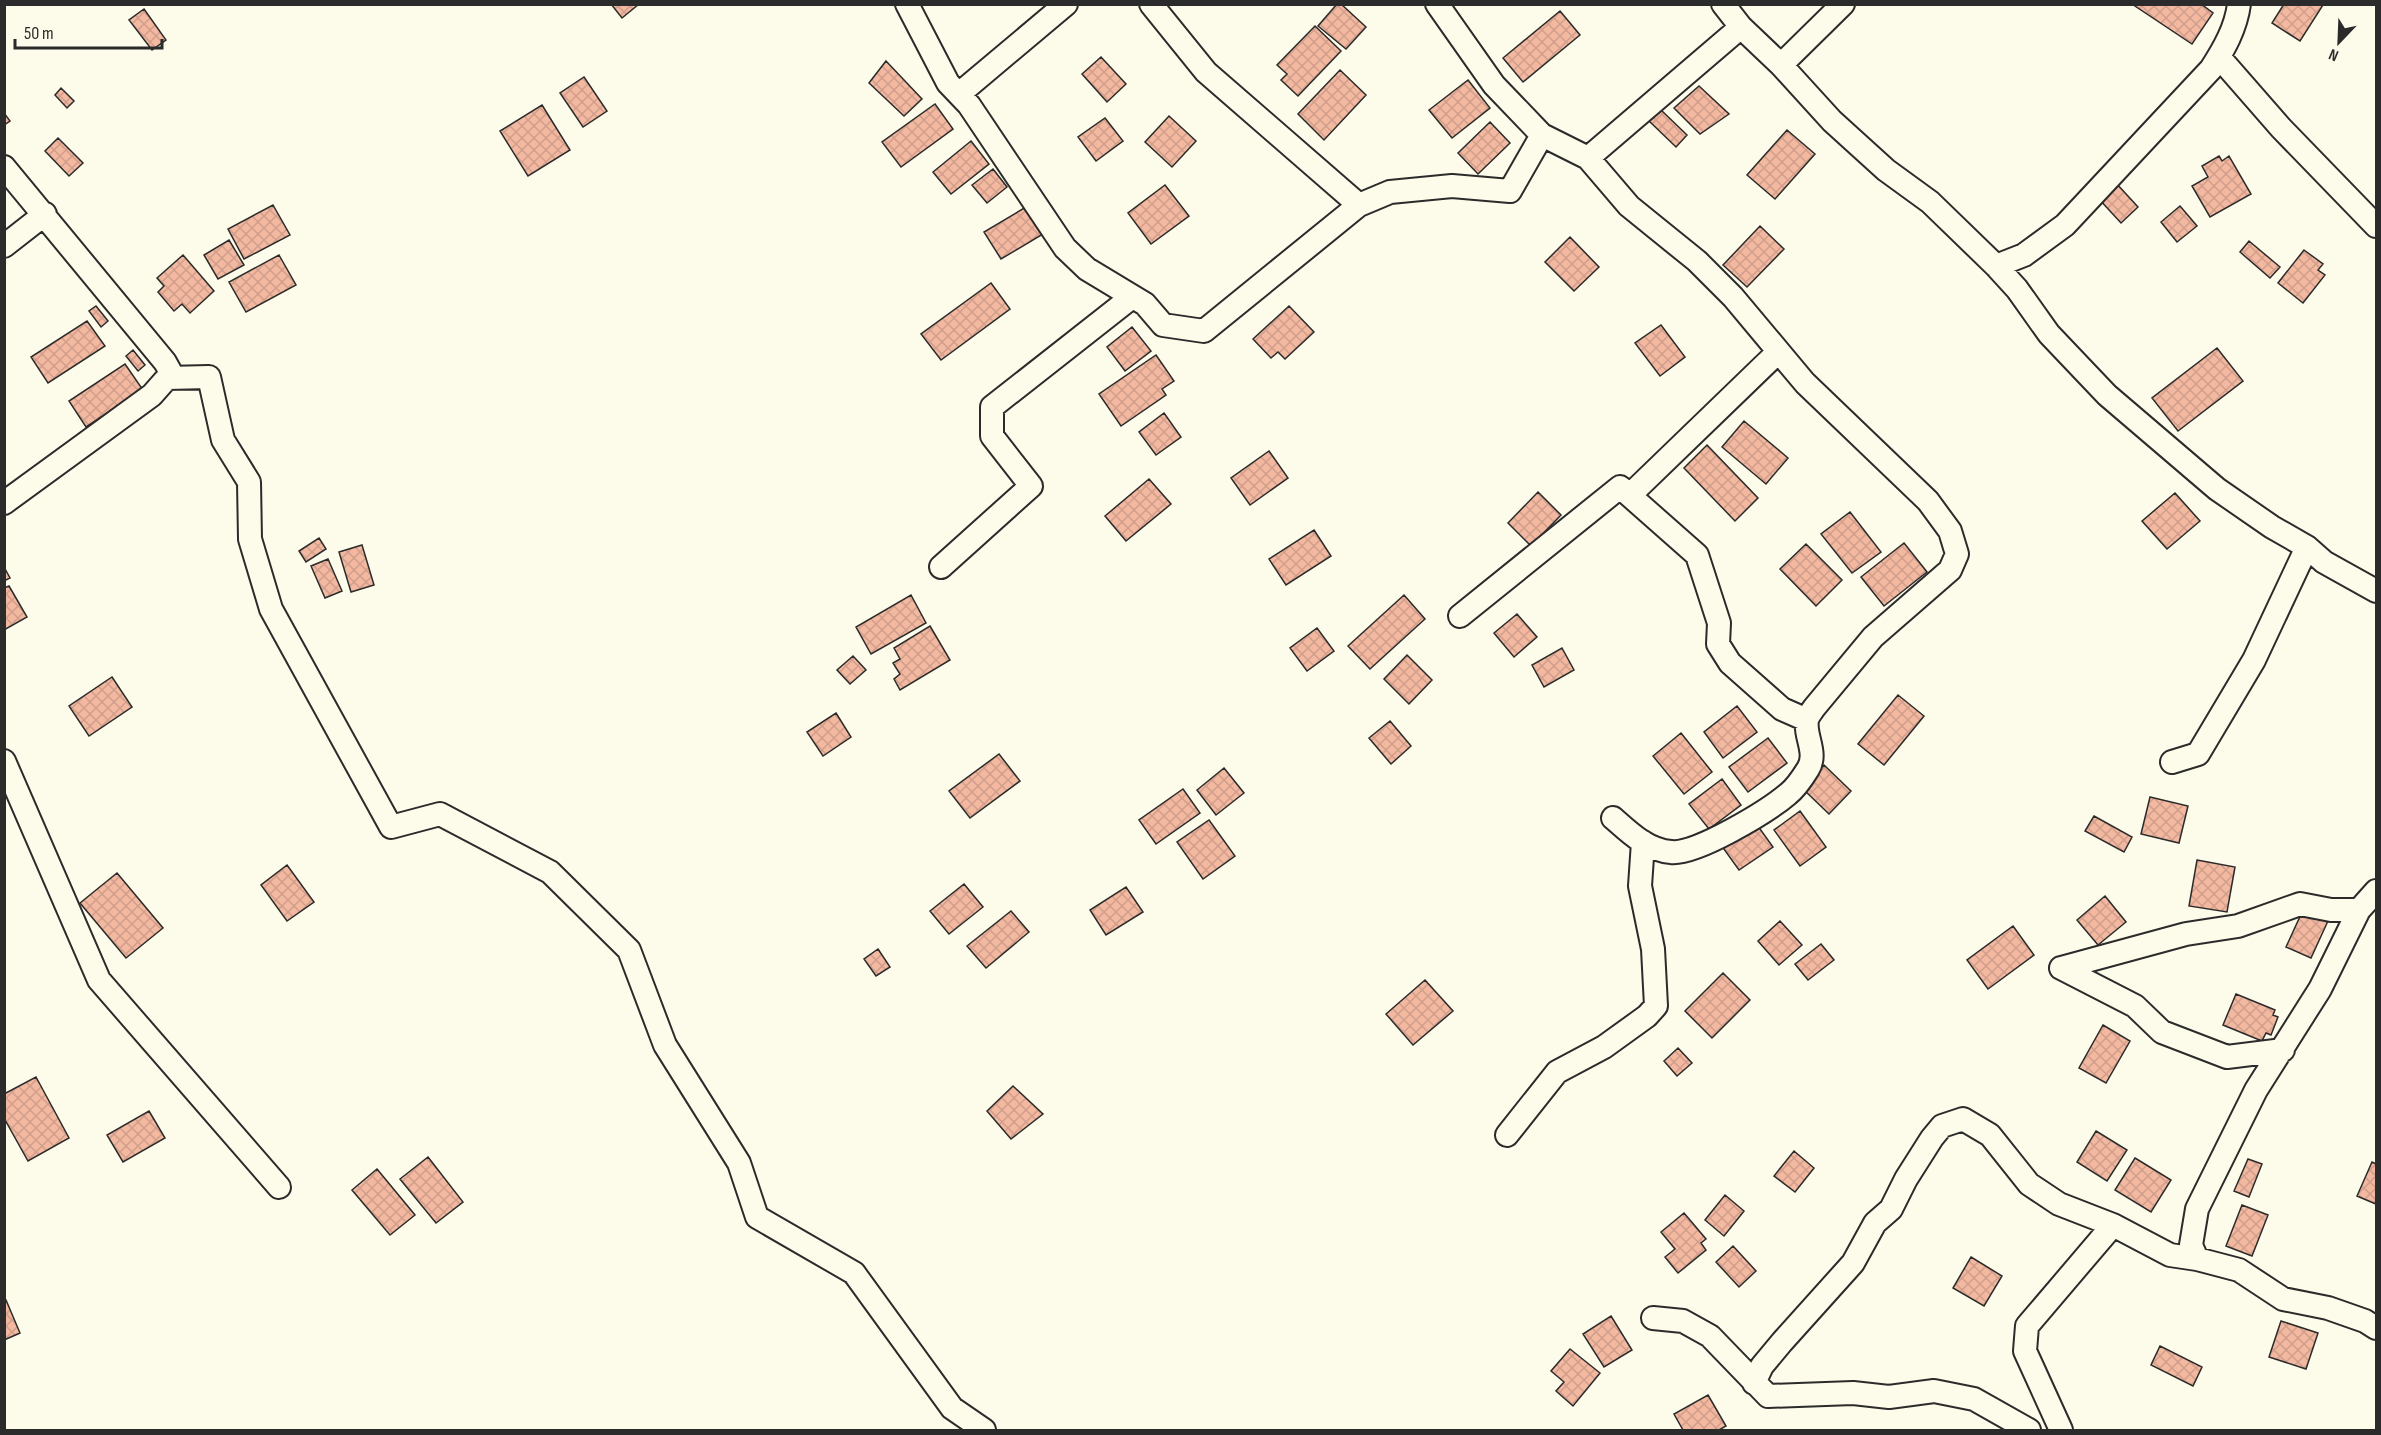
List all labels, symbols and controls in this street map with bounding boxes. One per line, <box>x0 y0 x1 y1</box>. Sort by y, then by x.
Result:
scale bar <box>15 12 162 50</box>
north arrow <box>2309 12 2369 72</box>
text: 50 m <box>24 23 54 44</box>
text: N <box>2326 44 2341 65</box>

